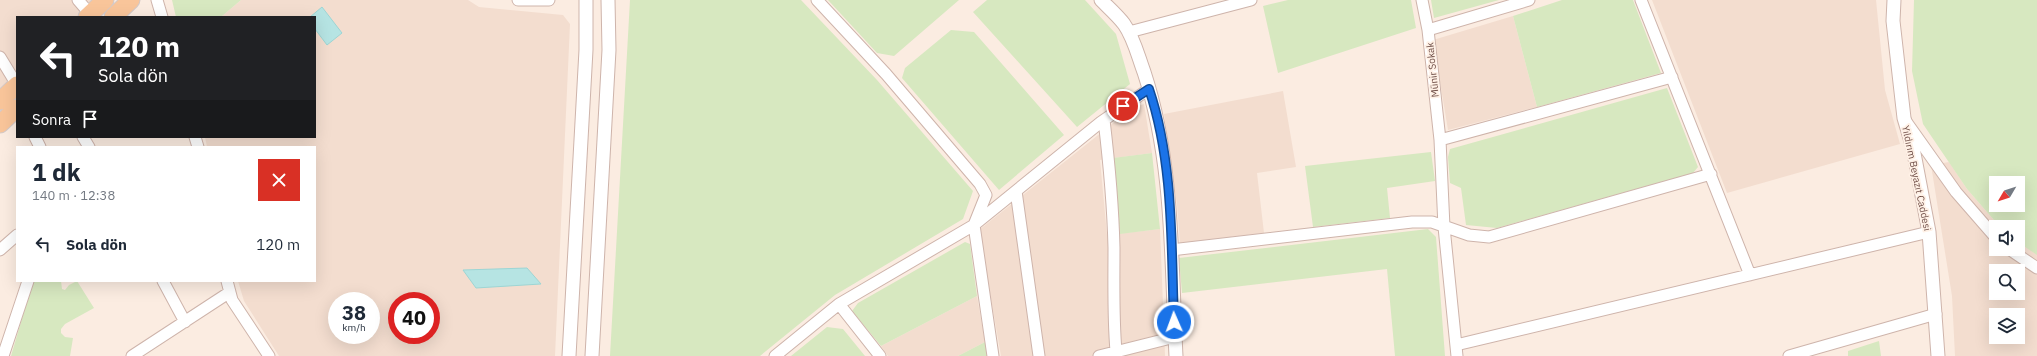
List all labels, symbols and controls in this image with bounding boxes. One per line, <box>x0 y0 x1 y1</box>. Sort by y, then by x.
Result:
text: 120 m <box>98 28 180 65</box>
icon: left <box>32 32 84 84</box>
street label: Münir Sokak <box>1423 41 1442 98</box>
text: Sola dön <box>98 64 168 87</box>
pin <box>1106 89 1140 123</box>
icon: arrive <box>1112 95 1134 117</box>
icon: arrive <box>79 108 101 130</box>
text: Sonra <box>32 110 71 129</box>
street label: Yıldırım Beyazıt Caddesi <box>1899 124 1934 232</box>
text: 1 dk <box>32 156 81 188</box>
button: close <box>258 159 300 201</box>
north arrow <box>1989 176 2025 212</box>
map controls <box>1989 176 2025 344</box>
text: 140 m · 12:38 <box>32 187 115 204</box>
button: sound <box>1989 220 2025 256</box>
icon: left <box>32 233 54 255</box>
text: Sola dön <box>66 235 127 254</box>
text: 120 m <box>256 235 300 254</box>
button: search <box>1989 264 2025 300</box>
speed limit sign: 40 <box>388 292 440 344</box>
text: 38 <box>342 299 366 326</box>
position arrow <box>1153 301 1195 343</box>
button: layers <box>1989 308 2025 344</box>
text: km/h <box>342 321 366 334</box>

